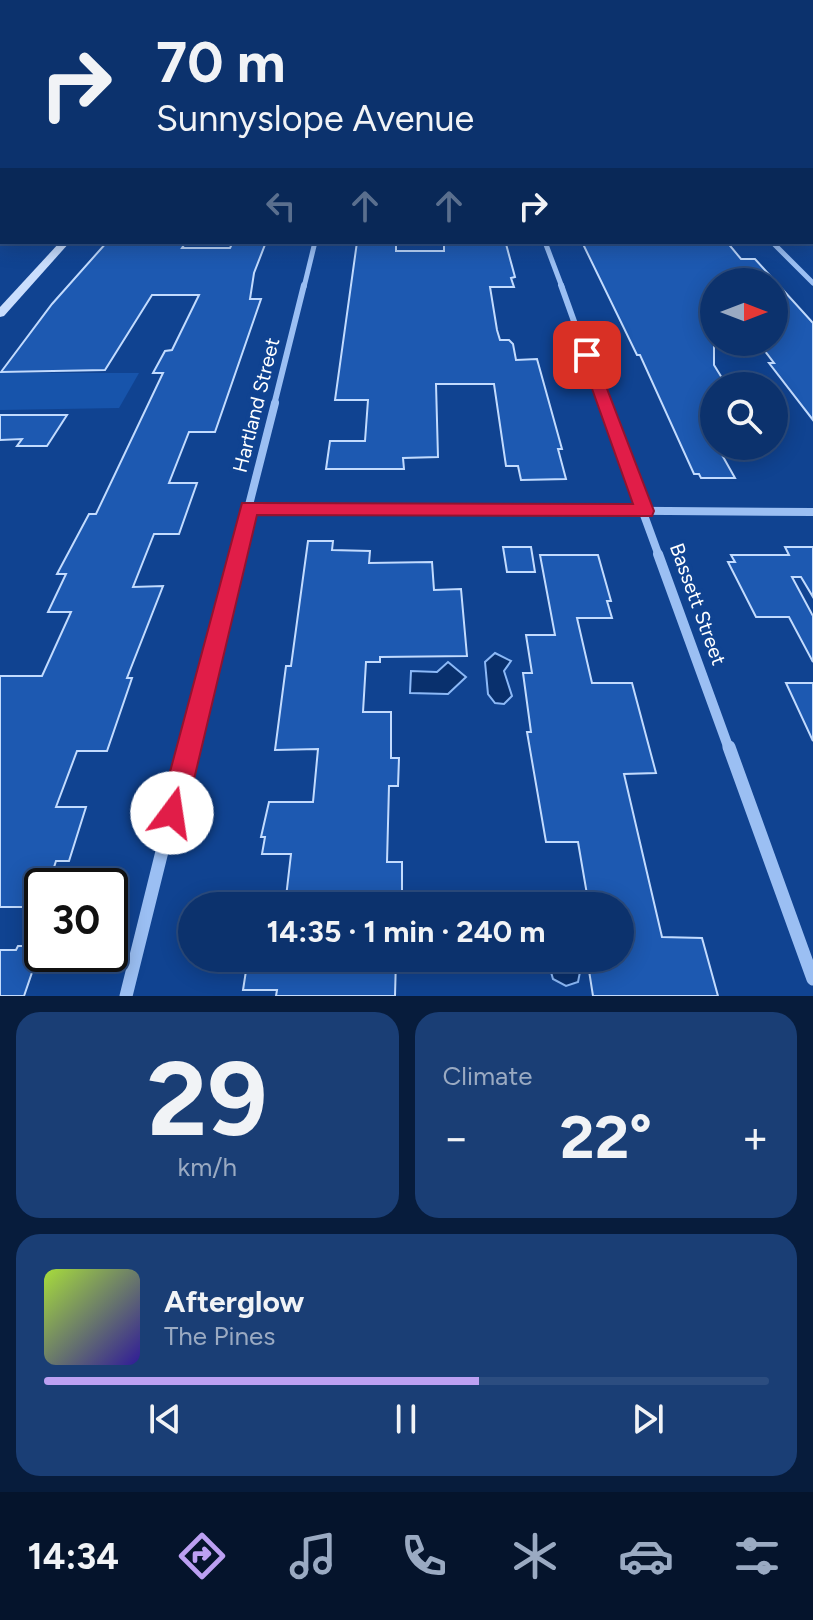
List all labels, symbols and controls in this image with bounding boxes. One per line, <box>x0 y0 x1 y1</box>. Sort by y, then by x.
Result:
text: 70 m <box>156 29 286 96</box>
icon: right <box>24 32 128 136</box>
text: Sunnyslope Avenue <box>156 97 474 140</box>
icon: left <box>259 184 303 228</box>
icon: ahead <box>343 184 387 228</box>
icon: ahead <box>427 184 471 228</box>
icon: right <box>511 184 555 228</box>
north arrow <box>700 268 788 356</box>
map controls <box>700 268 788 460</box>
pin <box>553 321 621 389</box>
icon: arrive <box>565 333 609 377</box>
street label: Hartland Street <box>228 335 284 475</box>
button: search <box>700 372 788 460</box>
street label: Bassett Street <box>665 540 731 668</box>
position arrow <box>130 771 214 855</box>
speed limit sign: 30 <box>24 868 128 972</box>
text: 14:35 · 1 min · 240 m <box>267 913 545 950</box>
text: 29 <box>147 1036 268 1161</box>
text: Climate <box>443 1060 532 1092</box>
text: 22° <box>560 1101 652 1173</box>
text: − <box>443 1111 470 1164</box>
text: + <box>742 1111 769 1164</box>
text: km/h <box>178 1151 237 1183</box>
text: Afterglow <box>164 1283 304 1320</box>
text: The Pines <box>164 1320 275 1352</box>
icon: previous <box>143 1397 187 1441</box>
icon: pause <box>384 1397 428 1441</box>
icon: next <box>626 1397 670 1441</box>
icon: directions <box>174 1528 230 1584</box>
icon: music <box>285 1528 341 1584</box>
icon: phone <box>396 1528 452 1584</box>
icon: climate <box>507 1528 563 1584</box>
icon: car <box>618 1528 674 1584</box>
icon: filters <box>729 1528 785 1584</box>
text: 14:34 <box>28 1535 119 1578</box>

